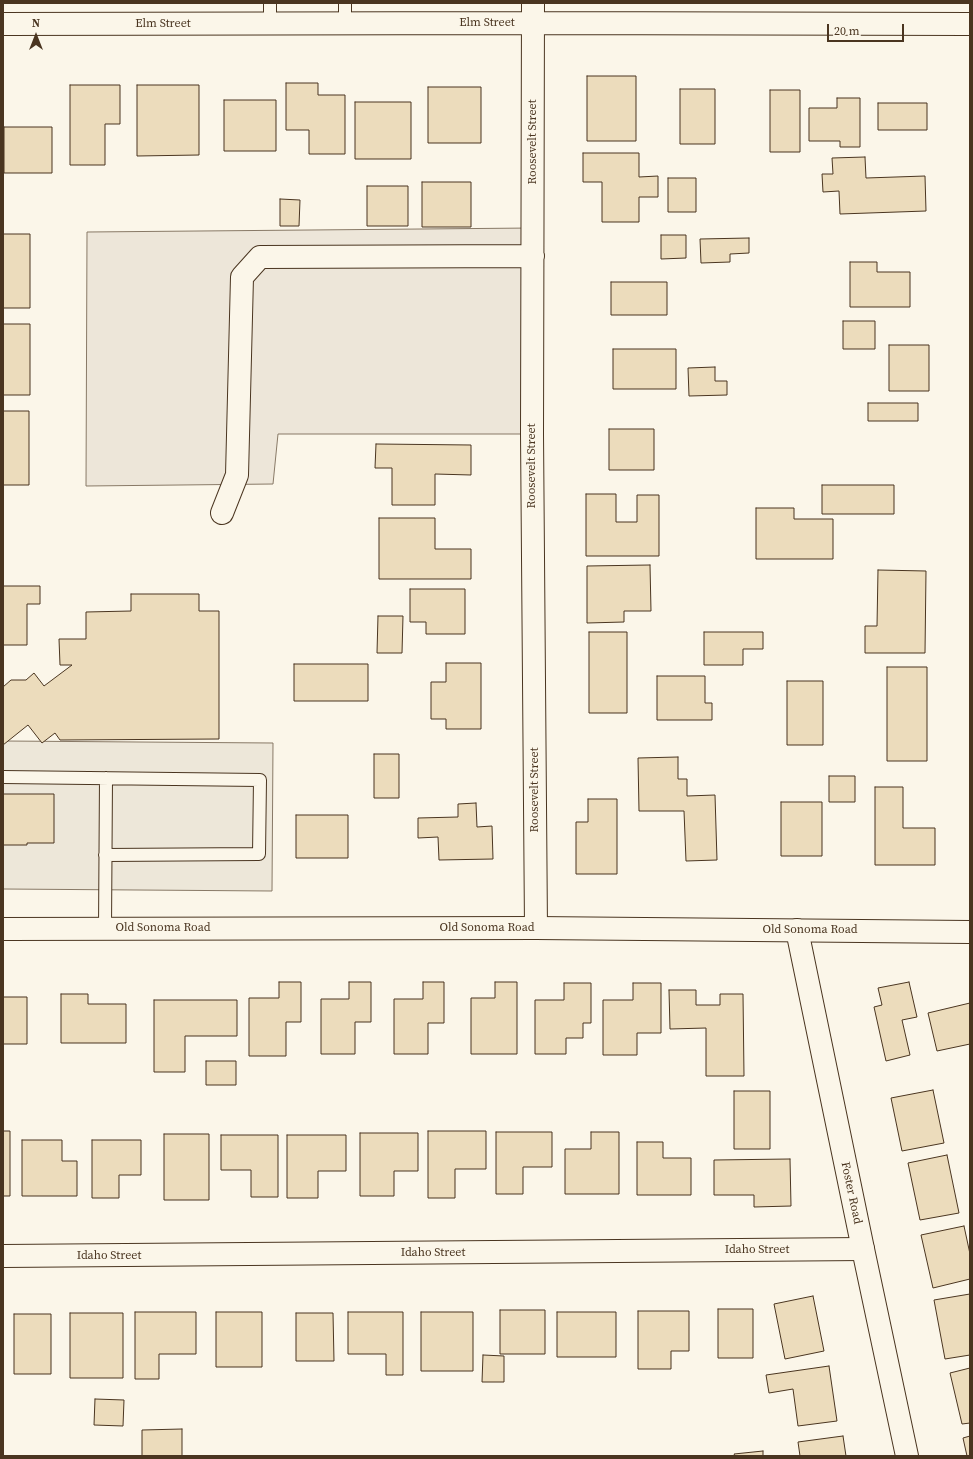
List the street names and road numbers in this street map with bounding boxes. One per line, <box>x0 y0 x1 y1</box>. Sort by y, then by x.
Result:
street label: Elm Street <box>459 16 515 30</box>
street label: Elm Street <box>135 17 191 31</box>
street label: Roosevelt Street <box>526 99 540 185</box>
street label: Roosevelt Street <box>525 423 539 509</box>
street label: Roosevelt Street <box>528 747 542 833</box>
street label: Old Sonoma Road <box>115 921 211 935</box>
street label: Old Sonoma Road <box>439 921 535 935</box>
street label: Old Sonoma Road <box>762 923 858 937</box>
street label: Foster Road <box>837 1161 865 1225</box>
street label: Idaho Street <box>725 1243 789 1257</box>
street label: Idaho Street <box>401 1246 465 1260</box>
street label: Idaho Street <box>77 1249 141 1263</box>

